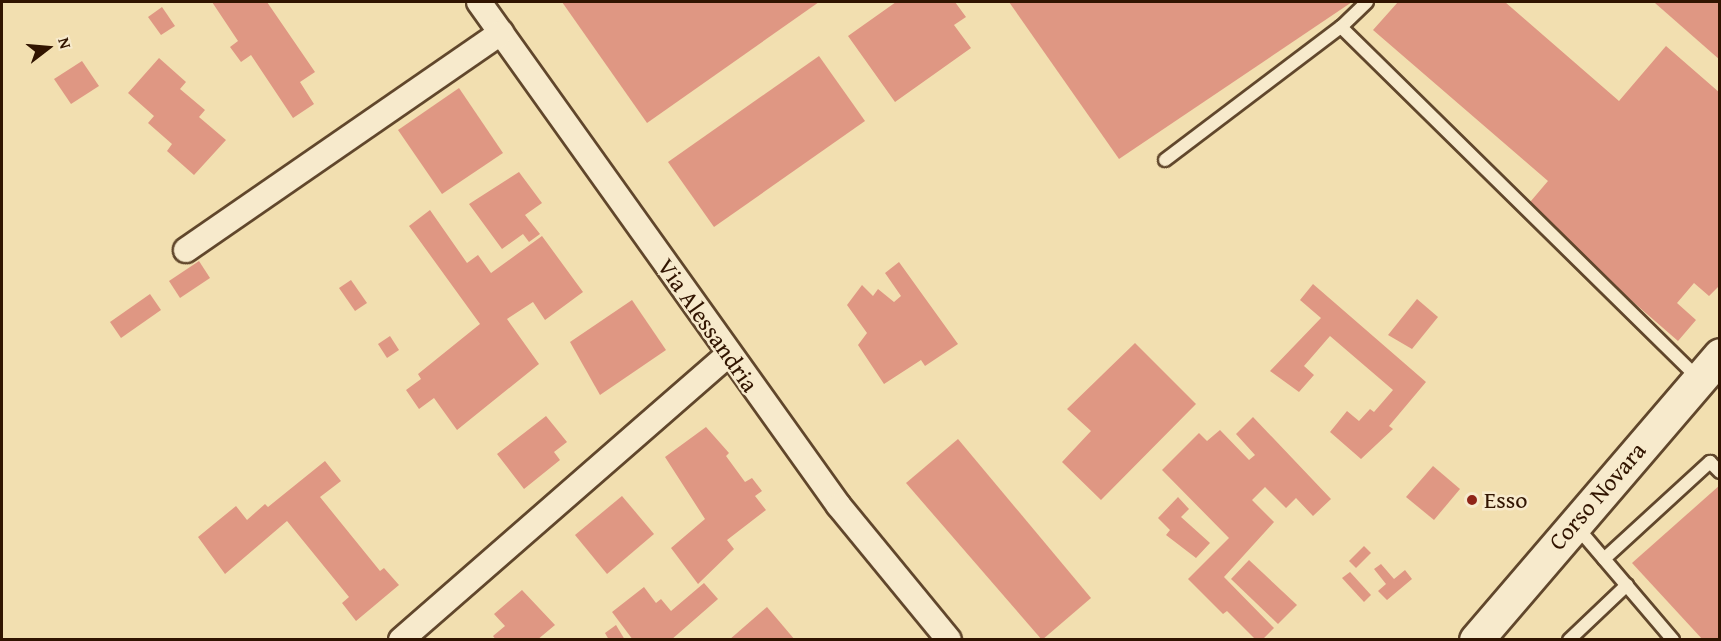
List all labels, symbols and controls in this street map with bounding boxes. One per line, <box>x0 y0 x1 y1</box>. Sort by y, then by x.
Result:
north arrow <box>18 18 78 78</box>
text: N <box>52 35 78 51</box>
street label: Via Alessandria <box>651 253 765 397</box>
street label: Corso Novara <box>1542 436 1652 556</box>
place label: Esso <box>1484 486 1527 514</box>
marker: Esso <box>1465 493 1479 507</box>

